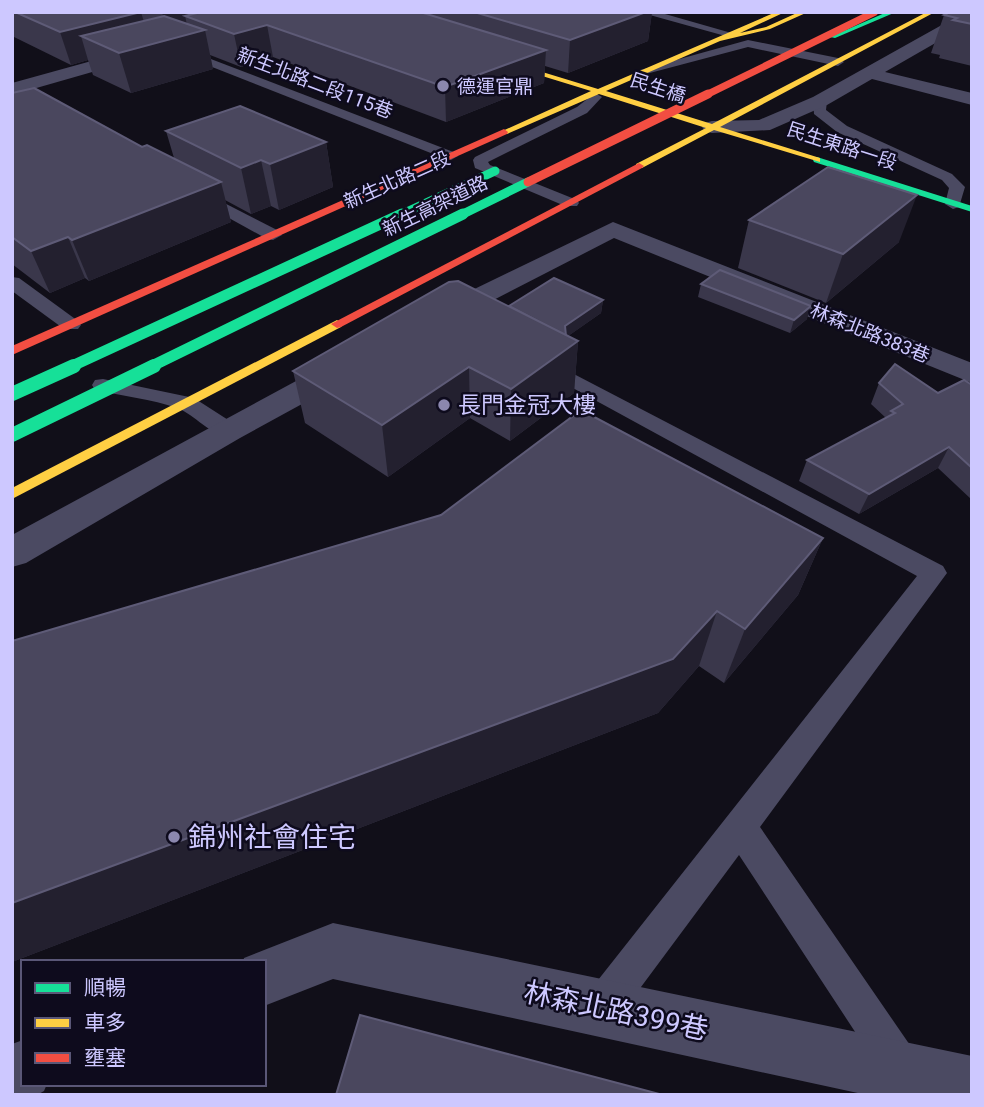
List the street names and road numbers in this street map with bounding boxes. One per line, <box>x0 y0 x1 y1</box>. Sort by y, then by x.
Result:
street label: 新生北路二段115巷 <box>234 43 396 123</box>
street label: 民生橋 <box>627 68 689 108</box>
street label: 民生東路一段 <box>784 117 900 175</box>
street label: 新生北路二段 <box>340 146 454 214</box>
street label: 新生高架道路 <box>379 171 491 241</box>
street label: 林森北路383巷 <box>807 299 933 367</box>
street label: 林森北路399巷 <box>521 975 711 1047</box>

